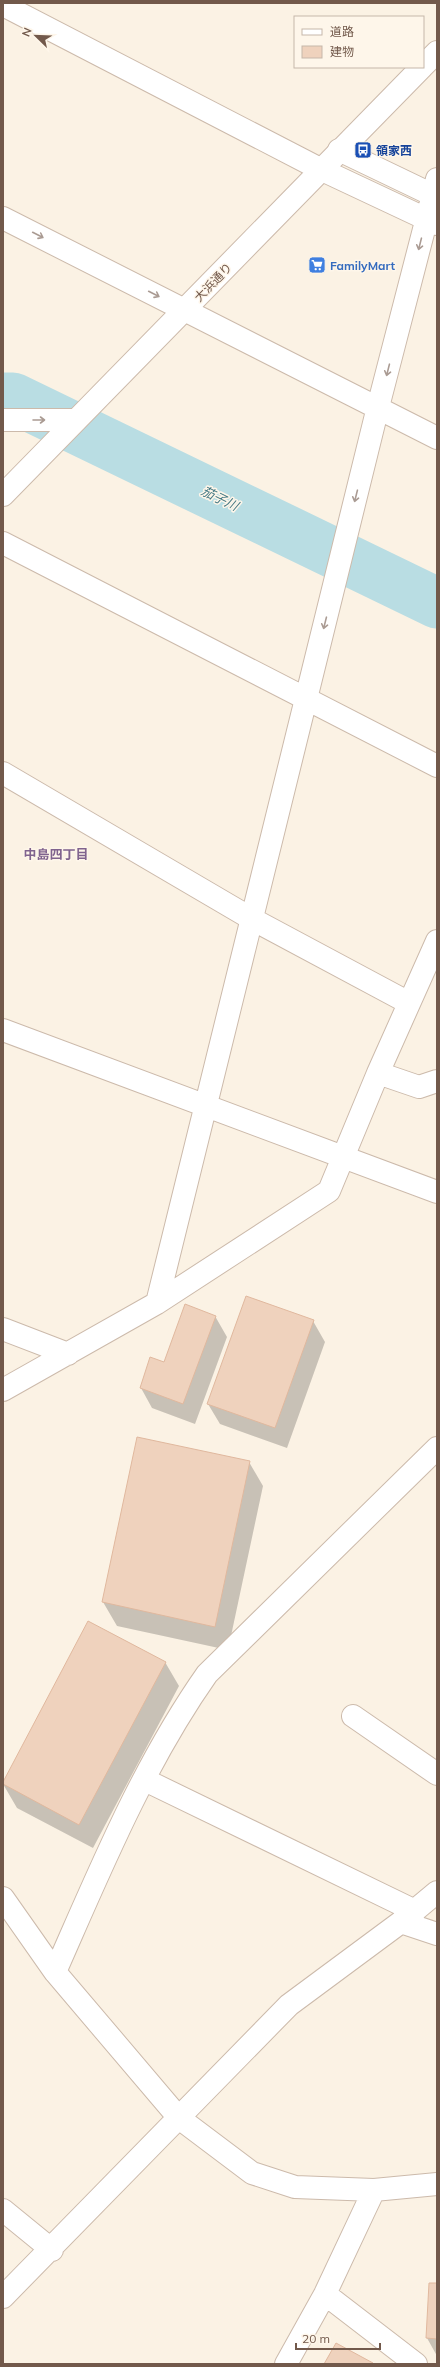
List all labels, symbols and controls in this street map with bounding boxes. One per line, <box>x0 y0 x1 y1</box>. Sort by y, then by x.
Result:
north arrow <box>16 16 56 56</box>
legend <box>294 16 424 68</box>
text: 道路 <box>330 24 354 39</box>
text: N <box>19 26 35 39</box>
text: 建物 <box>330 44 354 59</box>
bus stop icon: 領家西 <box>353 140 373 160</box>
place label: 領家西 <box>376 143 412 158</box>
one-way arrow <box>32 232 44 239</box>
one-way arrow <box>416 237 423 250</box>
supermarket icon: FamilyMart <box>307 255 327 275</box>
place label: FamilyMart <box>330 258 396 273</box>
street label: 大浜通り <box>191 260 235 304</box>
one-way arrow <box>148 291 160 298</box>
one-way arrow <box>383 363 391 376</box>
one-way arrow <box>32 416 45 424</box>
water label: 茄子川 <box>199 482 243 515</box>
one-way arrow <box>352 489 360 502</box>
one-way arrow <box>321 616 329 629</box>
district label: 中島四丁目 <box>23 846 89 862</box>
scale bar <box>296 2325 380 2351</box>
text: 20 m <box>302 2331 330 2346</box>

